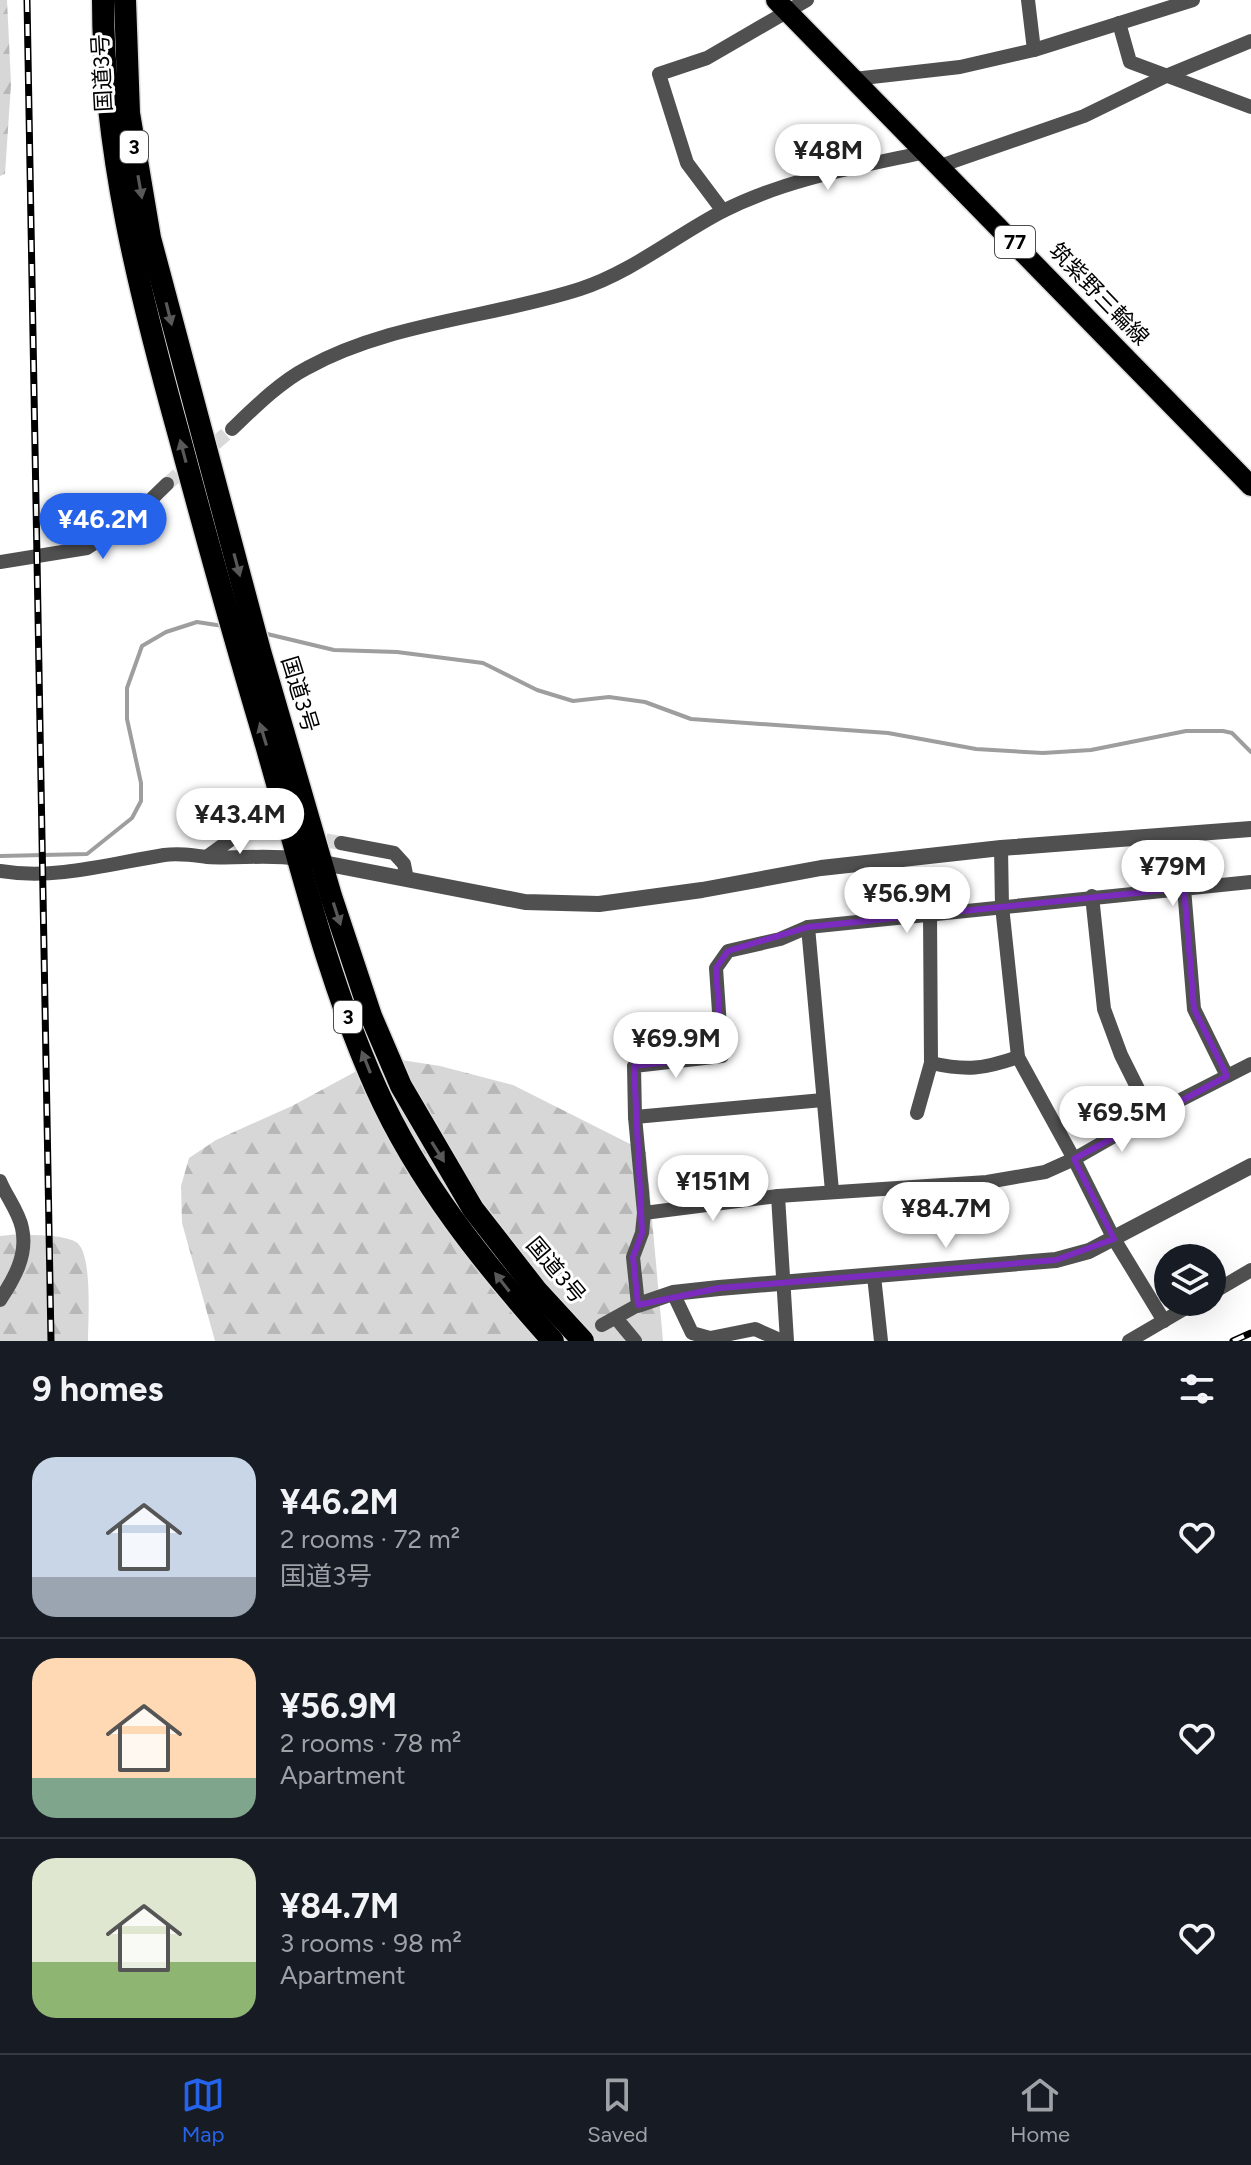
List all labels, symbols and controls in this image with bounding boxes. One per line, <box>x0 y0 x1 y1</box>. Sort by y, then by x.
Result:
street label: 国道3号 <box>86 33 118 113</box>
pin: ¥48M <box>781 124 875 192</box>
road number: 3 <box>120 131 148 163</box>
text: ¥48M <box>793 134 863 166</box>
one-way arrow <box>135 175 147 200</box>
road number: 77 <box>995 226 1035 258</box>
street label: 筑紫野三輪線 <box>1043 237 1155 351</box>
one-way arrow <box>163 301 175 326</box>
one-way arrow <box>176 439 189 463</box>
pin: ¥46.2M <box>38 493 168 561</box>
text: ¥46.2M <box>58 503 148 535</box>
one-way arrow <box>231 552 243 577</box>
street label: 国道3号 <box>276 653 324 735</box>
one-way arrow <box>256 722 269 746</box>
pin: ¥43.4M <box>175 788 305 856</box>
text: ¥43.4M <box>194 798 286 830</box>
pin: ¥79M <box>1126 840 1220 908</box>
text: ¥79M <box>1139 850 1207 882</box>
pin: ¥56.9M <box>842 867 972 935</box>
text: ¥56.9M <box>862 877 952 909</box>
one-way arrow <box>332 902 344 926</box>
road number: 3 <box>334 1001 362 1033</box>
pin: ¥69.9M <box>611 1012 741 1080</box>
text: ¥69.9M <box>631 1022 721 1054</box>
one-way arrow <box>359 1050 372 1074</box>
pin: ¥69.5M <box>1057 1086 1187 1154</box>
text: ¥69.5M <box>1077 1096 1167 1128</box>
one-way arrow <box>431 1142 446 1163</box>
pin: ¥151M <box>657 1155 769 1223</box>
text: ¥151M <box>676 1165 750 1197</box>
pin: ¥84.7M <box>881 1182 1011 1250</box>
text: ¥84.7M <box>900 1192 992 1224</box>
street label: 国道3号 <box>521 1231 591 1309</box>
map controls <box>1154 1244 1226 1316</box>
button: layers <box>1154 1244 1226 1316</box>
one-way arrow <box>495 1272 511 1292</box>
icon: filters <box>1175 1367 1219 1411</box>
text: 9 homes <box>32 1369 163 1410</box>
text: ¥46.2M <box>280 1482 399 1523</box>
icon: home <box>96 1489 192 1585</box>
icon: heart <box>1175 1515 1219 1559</box>
text: 2 rooms · 72 m² <box>280 1523 460 1555</box>
text: 国道3号 <box>280 1560 372 1592</box>
text: ¥56.9M <box>280 1686 397 1727</box>
icon: home <box>96 1690 192 1786</box>
icon: heart <box>1175 1716 1219 1760</box>
text: 2 rooms · 78 m² <box>280 1727 461 1759</box>
text: Apartment <box>280 1759 406 1791</box>
text: ¥84.7M <box>280 1886 399 1927</box>
icon: home <box>96 1890 192 1986</box>
icon: heart <box>1175 1916 1219 1960</box>
text: 3 rooms · 98 m² <box>280 1927 462 1959</box>
text: Apartment <box>280 1959 406 1991</box>
tab: Map <box>181 2073 225 2148</box>
tab: Saved <box>587 2073 648 2148</box>
tab: Home <box>1010 2073 1070 2148</box>

